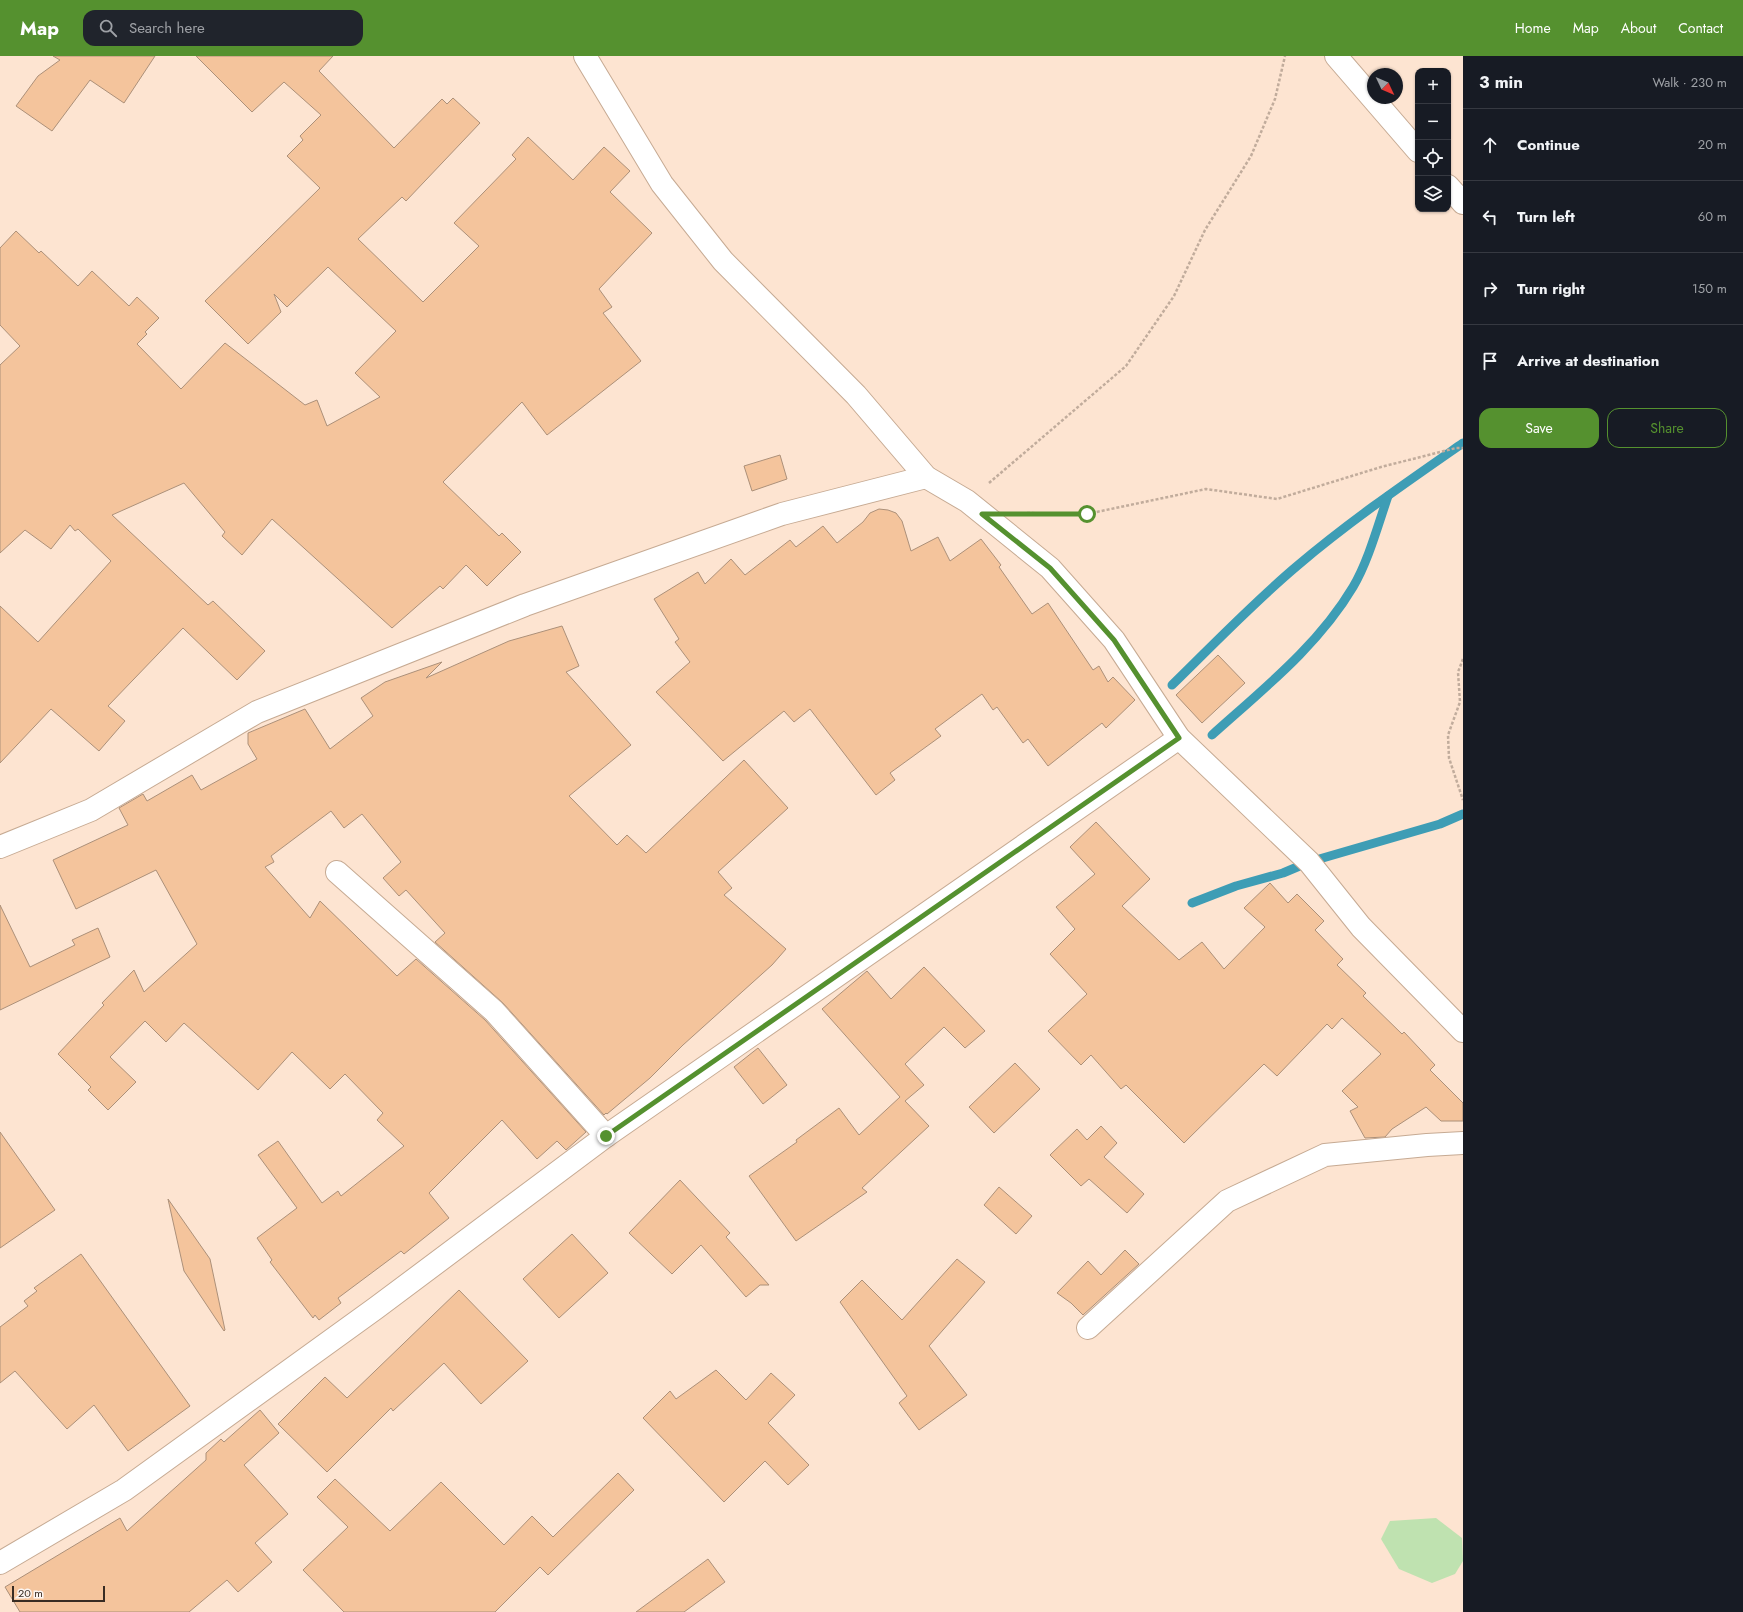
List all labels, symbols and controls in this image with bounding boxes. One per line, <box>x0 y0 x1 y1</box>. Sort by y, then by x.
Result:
search box <box>83 10 363 46</box>
text: Map <box>20 15 59 42</box>
icon: search <box>97 17 119 39</box>
text: Search here <box>129 17 205 39</box>
text: Home <box>1515 18 1551 38</box>
text: Map <box>1573 18 1599 38</box>
text: About <box>1621 18 1656 38</box>
text: Contact <box>1678 18 1723 38</box>
north arrow <box>1367 68 1403 104</box>
map controls <box>1415 68 1451 212</box>
button: + <box>1415 68 1451 104</box>
text: 3 min <box>1479 70 1523 94</box>
text: Walk · 230 m <box>1652 73 1727 92</box>
button: − <box>1415 104 1451 140</box>
icon: ahead <box>1479 134 1501 156</box>
text: Continue <box>1517 134 1580 156</box>
text: 20 m <box>1698 135 1727 154</box>
button: locate <box>1415 140 1451 176</box>
button: layers <box>1415 176 1451 212</box>
icon: left <box>1479 206 1501 228</box>
text: Turn left <box>1517 206 1575 228</box>
text: 60 m <box>1698 207 1727 226</box>
icon: right <box>1479 278 1501 300</box>
text: Turn right <box>1517 278 1585 300</box>
text: 150 m <box>1692 279 1727 298</box>
icon: arrive <box>1479 350 1501 372</box>
text: Arrive at destination <box>1517 350 1659 372</box>
button: Save <box>1479 408 1599 448</box>
button: Share <box>1607 408 1727 448</box>
route start <box>1078 505 1096 523</box>
route end <box>597 1127 615 1145</box>
scale bar <box>12 1584 105 1603</box>
text: 20 m <box>18 1585 43 1601</box>

